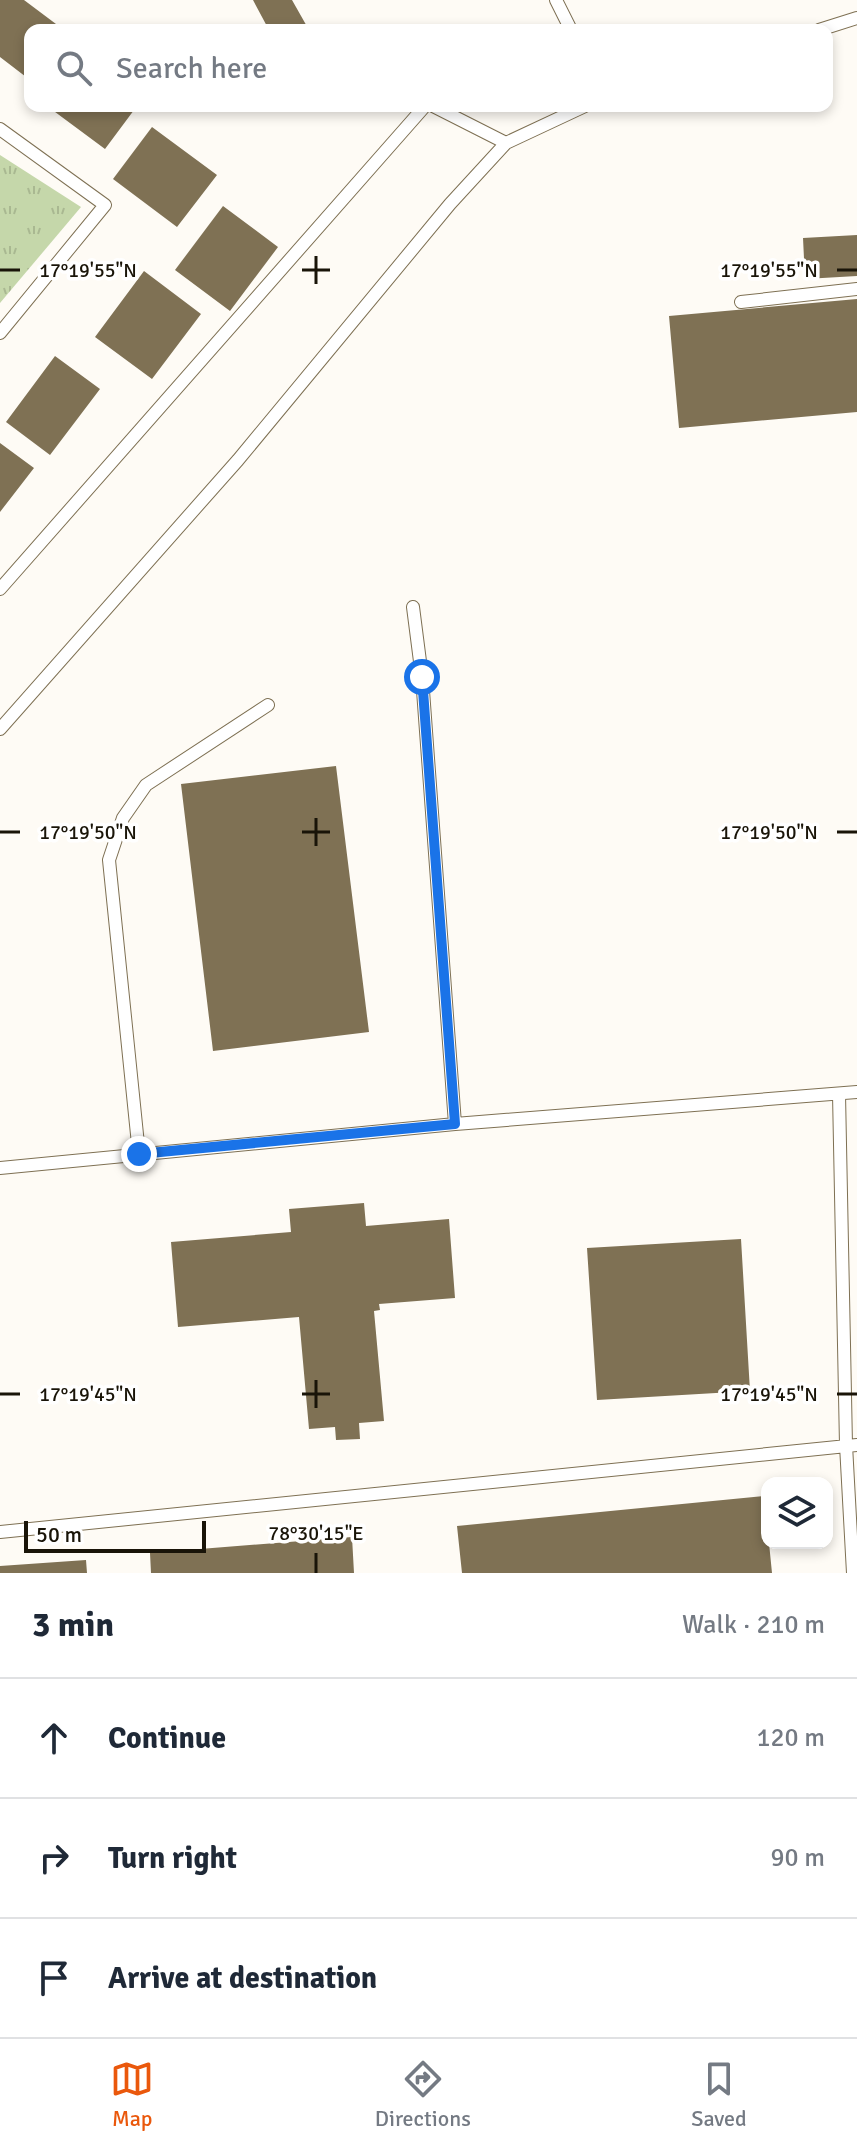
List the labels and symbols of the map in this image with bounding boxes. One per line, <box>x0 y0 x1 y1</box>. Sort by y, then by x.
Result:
text: 17°19'55"N <box>39 258 137 283</box>
text: 17°19'55"N <box>720 258 818 283</box>
route start <box>404 659 440 695</box>
text: 17°19'50"N <box>39 820 137 845</box>
text: 17°19'50"N <box>720 820 818 845</box>
route end <box>121 1136 157 1172</box>
text: 17°19'45"N <box>39 1382 137 1407</box>
text: 17°19'45"N <box>720 1382 818 1407</box>
scale bar <box>24 1517 206 1553</box>
text: 78°30'15"E <box>268 1521 364 1546</box>

